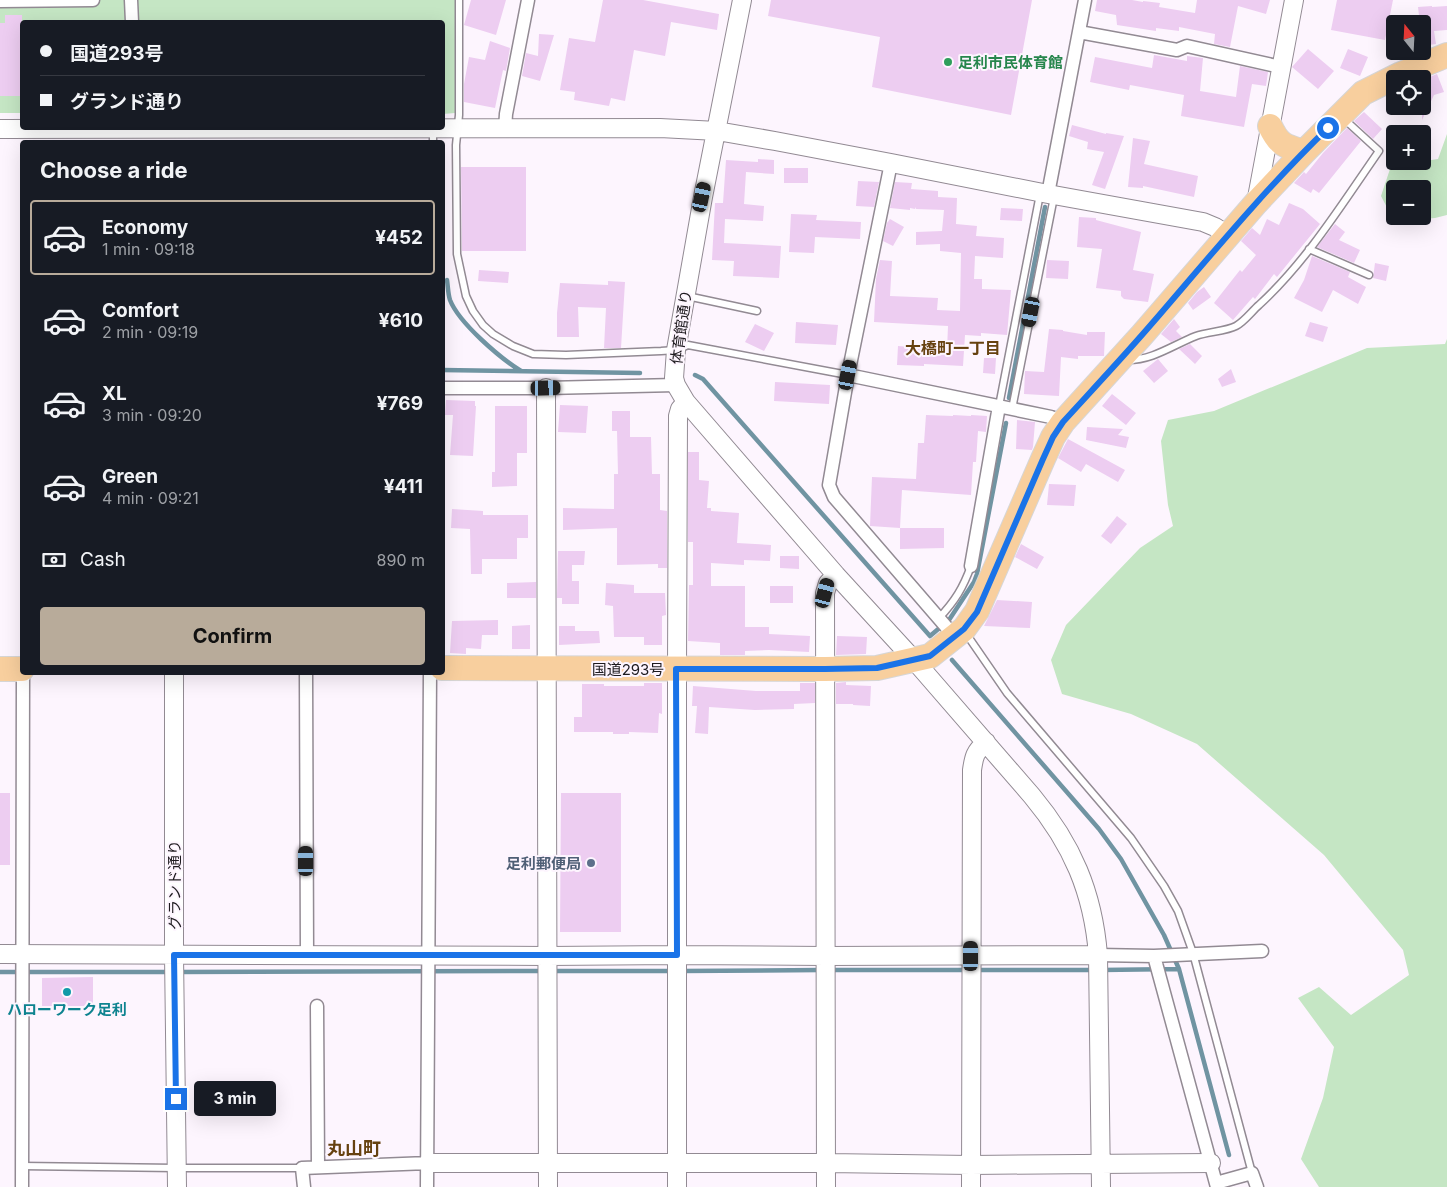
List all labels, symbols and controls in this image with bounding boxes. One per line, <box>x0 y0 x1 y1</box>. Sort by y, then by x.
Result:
north arrow <box>1386 15 1431 60</box>
map controls <box>1386 15 1431 225</box>
text: 国道293号 <box>70 42 164 65</box>
place label: 足利市民体育館 <box>958 53 1063 72</box>
marker: 足利市民体育館 <box>942 56 954 68</box>
button: locate <box>1386 70 1431 115</box>
text: グランド通り <box>70 90 184 113</box>
route start <box>1317 117 1339 139</box>
button: + <box>1386 125 1431 170</box>
text: Choose a ride <box>40 157 188 183</box>
button: − <box>1386 180 1431 225</box>
car <box>691 181 712 213</box>
icon: car <box>42 215 87 260</box>
text: Economy <box>102 216 188 239</box>
text: ¥452 <box>375 226 423 249</box>
text: 1 min · 09:18 <box>102 239 195 259</box>
street label: 体育館通り <box>666 289 696 365</box>
car <box>1020 296 1041 328</box>
icon: car <box>42 298 87 343</box>
text: Comfort <box>102 299 179 322</box>
text: ¥610 <box>379 309 423 332</box>
text: 2 min · 09:19 <box>102 322 198 342</box>
district label: 大橋町一丁目 <box>905 338 1001 358</box>
car <box>837 359 858 391</box>
car <box>530 380 561 396</box>
icon: car <box>42 381 87 426</box>
text: XL <box>102 382 127 405</box>
text: ¥769 <box>377 392 423 415</box>
text: 3 min · 09:20 <box>102 405 202 425</box>
icon: car <box>42 464 87 509</box>
text: Green <box>102 465 158 488</box>
text: ¥411 <box>384 475 423 498</box>
text: 4 min · 09:21 <box>102 488 199 508</box>
icon: cash <box>40 546 68 574</box>
text: Cash <box>80 548 126 571</box>
text: 890 m <box>377 550 425 570</box>
car <box>813 577 836 609</box>
button: Confirm <box>40 607 425 665</box>
street label: 国道293号 <box>592 660 664 679</box>
street label: グランド通り <box>165 840 184 930</box>
car <box>298 846 313 876</box>
place label: 足利郵便局 <box>506 854 581 873</box>
marker: 足利郵便局 <box>585 857 597 869</box>
car <box>963 941 978 971</box>
marker: ハローワーク足利 <box>61 986 73 998</box>
place label: ハローワーク足利 <box>7 1000 127 1019</box>
callout: 3 min <box>194 1082 276 1116</box>
route end <box>165 1088 187 1110</box>
text: 3 min <box>213 1088 257 1108</box>
district label: 丸山町 <box>327 1138 381 1159</box>

